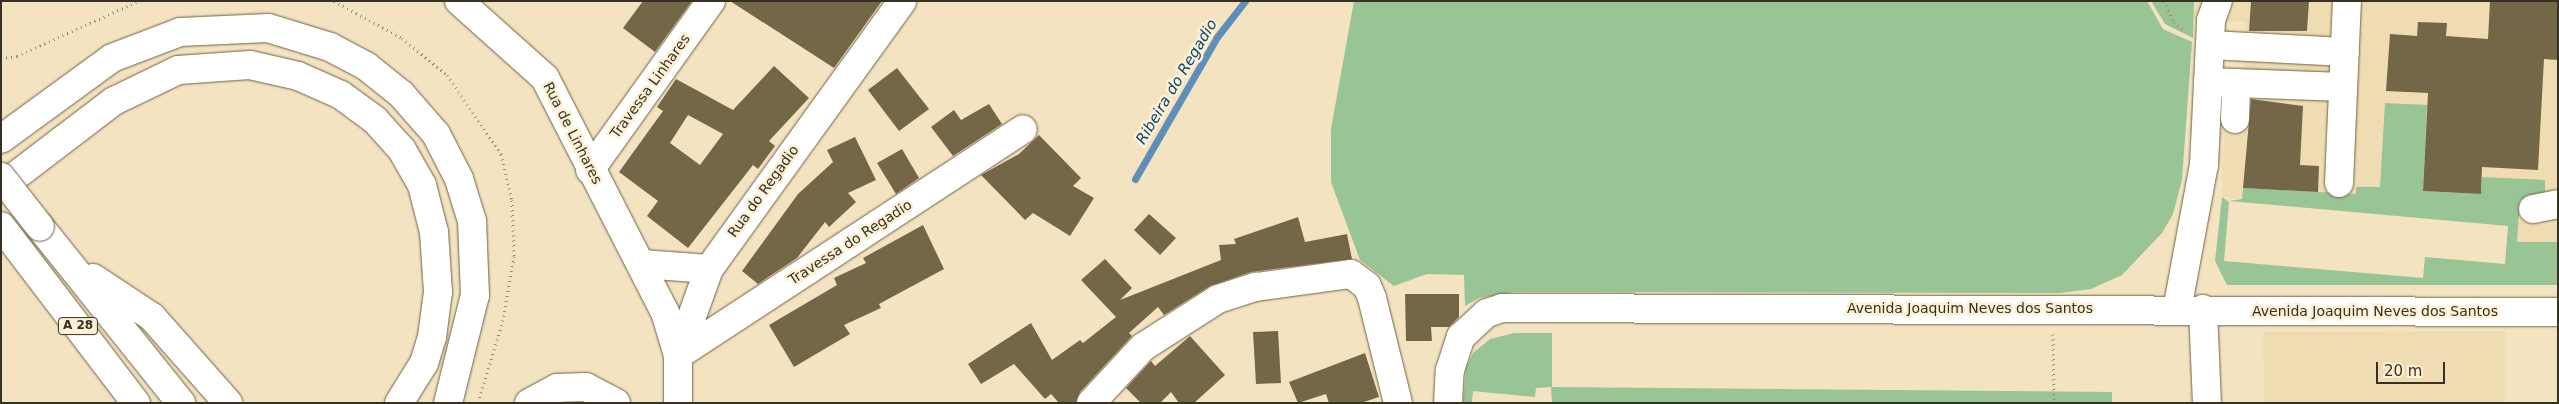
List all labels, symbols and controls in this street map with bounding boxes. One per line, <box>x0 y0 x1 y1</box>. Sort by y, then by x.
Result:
water label: Ribeira do Regadio <box>1133 16 1221 148</box>
street label: Travessa Linhares <box>607 31 693 141</box>
street label: Rua de Linhares <box>540 79 606 187</box>
street label: Rua do Regadio <box>724 142 802 240</box>
street label: Travessa do Regadio <box>785 196 915 288</box>
street label: Avenida Joaquim Neves dos Santos <box>1847 300 2093 316</box>
street label: Avenida Joaquim Neves dos Santos <box>2252 303 2498 319</box>
road number: A 28 <box>57 316 99 336</box>
scale bar <box>2379 352 2448 384</box>
text: 20 m <box>2384 362 2422 380</box>

